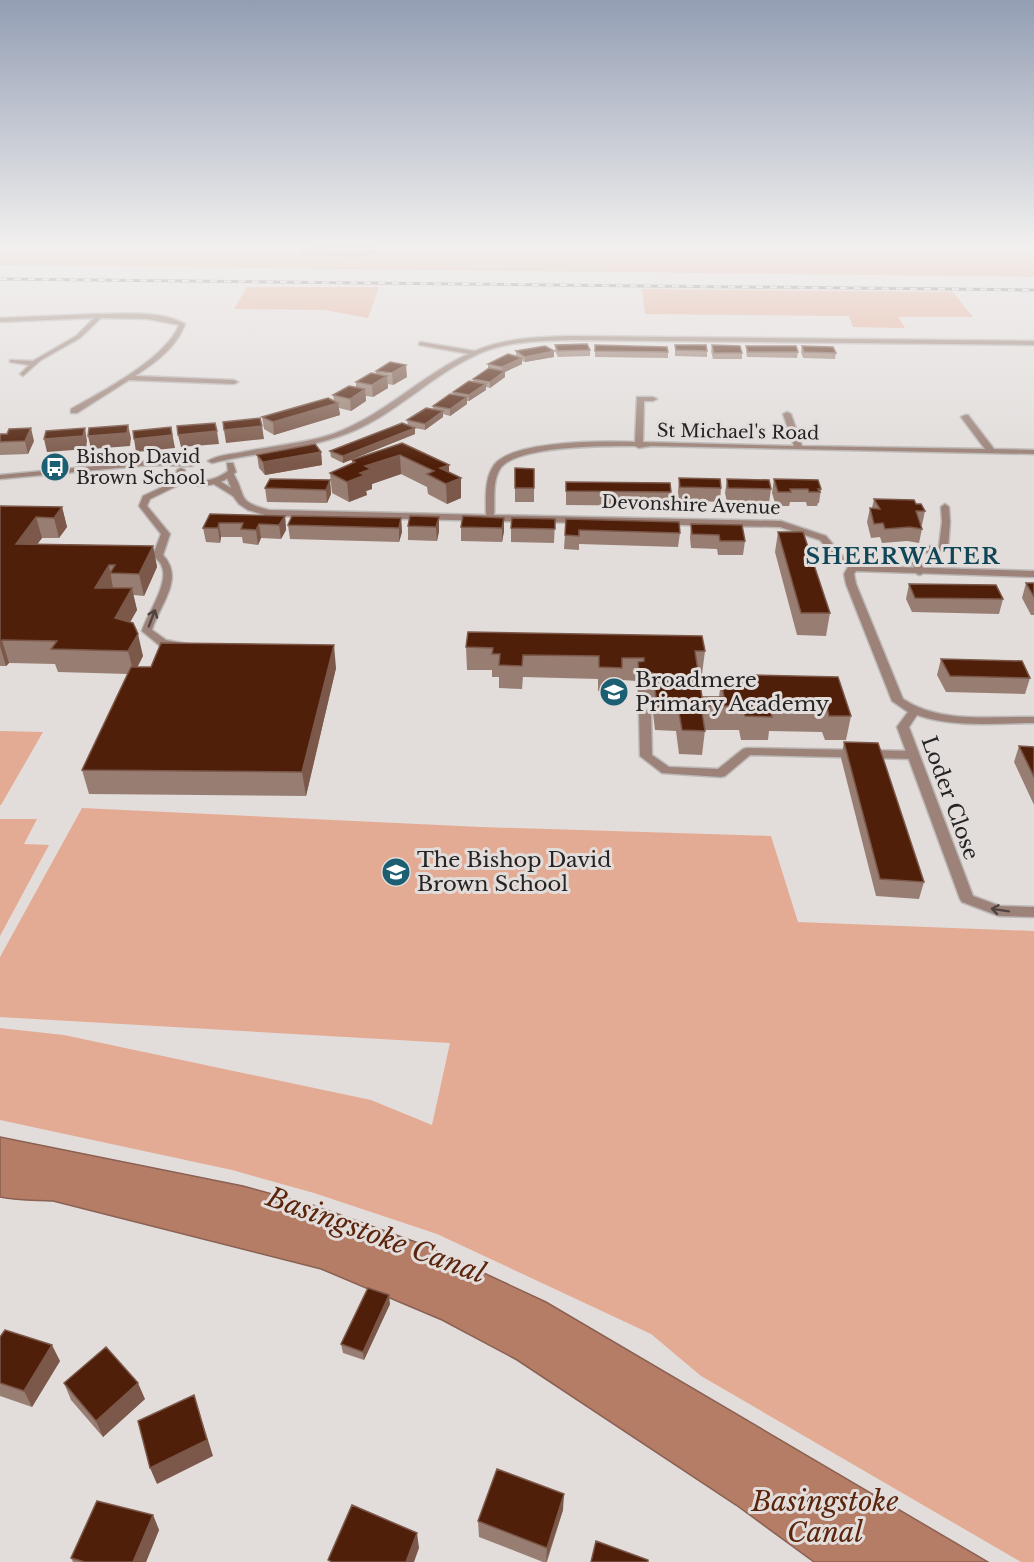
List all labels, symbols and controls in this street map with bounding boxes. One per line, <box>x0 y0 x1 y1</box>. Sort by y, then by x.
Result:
street label: St Michael's Road <box>657 420 819 444</box>
place label: Bishop David Brown School <box>76 446 206 489</box>
bus stop icon: Bishop David Brown School <box>39 451 71 483</box>
street label: Devonshire Avenue <box>601 491 781 519</box>
district label: SHEERWATER <box>805 543 1001 570</box>
one-way arrow <box>147 609 158 627</box>
place label: Broadmere Primary Academy <box>635 667 830 717</box>
school or university icon: Broadmere Primary Academy <box>598 676 630 708</box>
street label: Loder Close <box>916 733 984 863</box>
place label: The Bishop David Brown School <box>417 847 611 897</box>
school or university icon: The Bishop David Brown School <box>380 856 412 888</box>
one-way arrow <box>990 905 1010 916</box>
water label: Basingstoke Canal <box>261 1180 490 1290</box>
water label: Basingstoke Canal <box>751 1485 898 1549</box>

